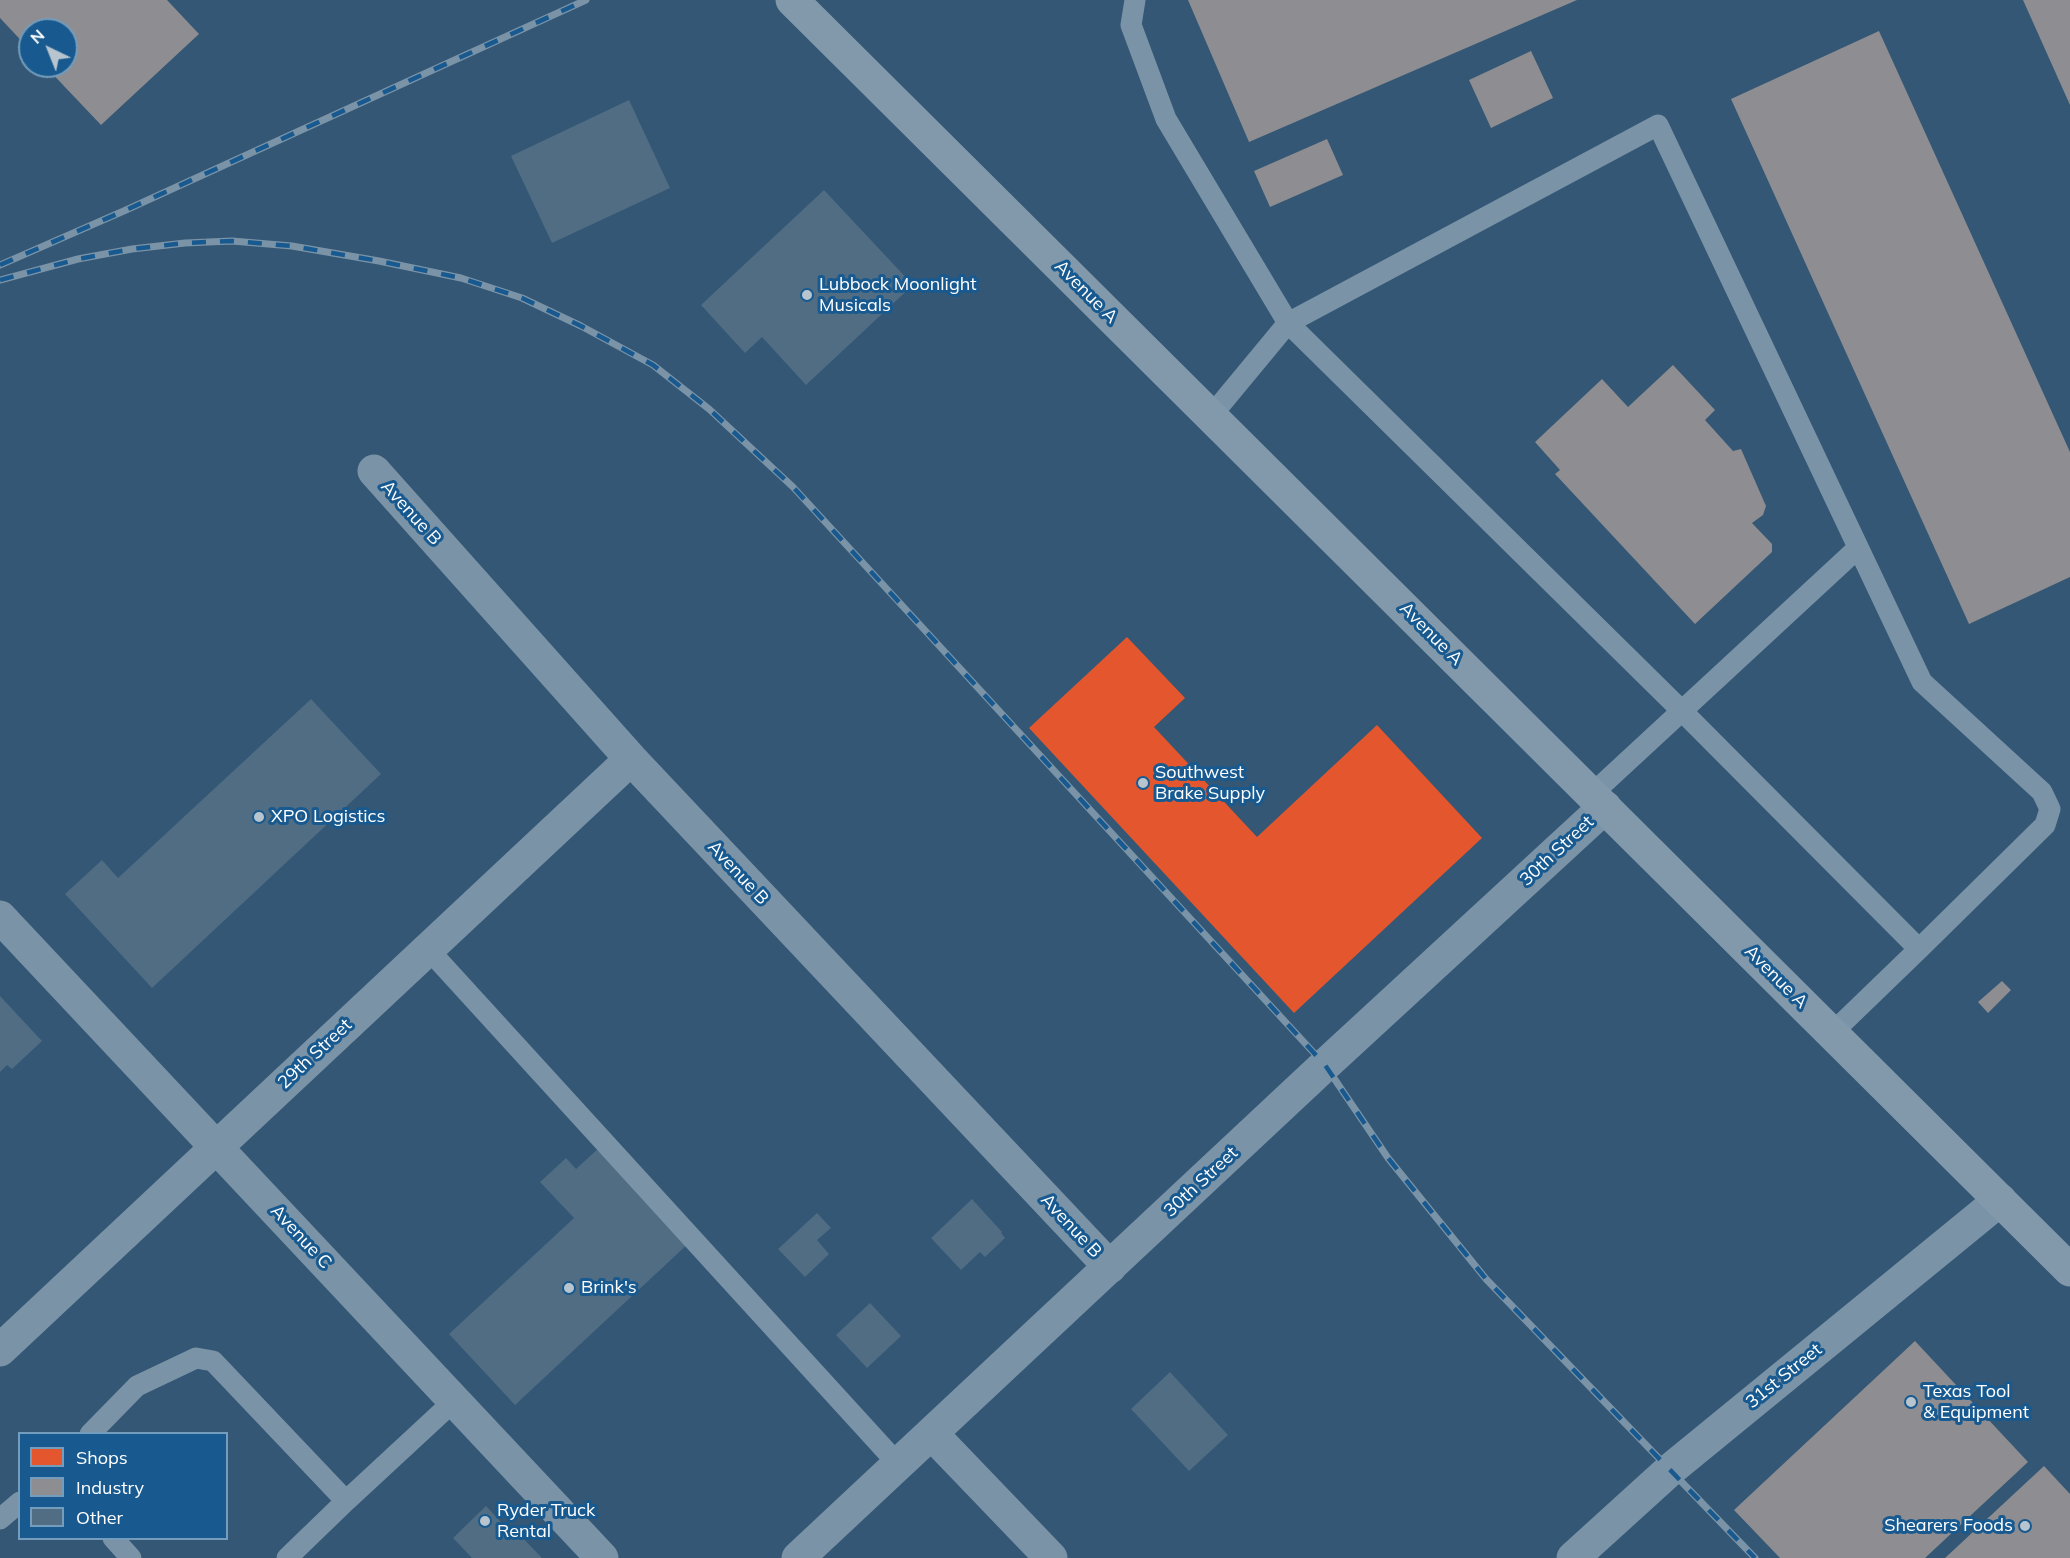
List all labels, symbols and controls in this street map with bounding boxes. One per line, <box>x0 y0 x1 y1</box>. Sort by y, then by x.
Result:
north arrow <box>18 18 78 78</box>
text: N <box>26 25 48 48</box>
street label: Avenue A <box>1050 256 1122 328</box>
place label: Lubbock Moonlight Musicals <box>819 274 977 316</box>
marker: Lubbock Moonlight Musicals <box>800 288 814 302</box>
street label: Avenue B <box>376 476 446 550</box>
street label: Avenue A <box>1395 598 1467 670</box>
place label: Southwest Brake Supply <box>1155 762 1265 804</box>
marker: Southwest Brake Supply <box>1136 776 1150 790</box>
place label: XPO Logistics <box>271 806 385 828</box>
marker: XPO Logistics <box>252 810 266 824</box>
street label: 30th Street <box>1516 811 1598 891</box>
street label: Avenue B <box>703 837 773 909</box>
street label: Avenue A <box>1740 941 1812 1013</box>
street label: 29th Street <box>274 1014 356 1094</box>
street label: 30th Street <box>1160 1142 1242 1222</box>
street label: Avenue B <box>1036 1190 1106 1262</box>
street label: Avenue C <box>266 1200 336 1274</box>
place label: Brink's <box>581 1277 637 1299</box>
marker: Brink's <box>562 1281 576 1295</box>
street label: 31st Street <box>1742 1339 1826 1413</box>
place label: Texas Tool & Equipment <box>1923 1381 2029 1424</box>
marker: Texas Tool & Equipment <box>1904 1395 1918 1409</box>
legend <box>18 1432 228 1540</box>
text: Shops <box>76 1446 128 1469</box>
text: Industry <box>76 1476 144 1499</box>
place label: Ryder Truck Rental <box>497 1500 595 1543</box>
text: Other <box>76 1506 123 1529</box>
marker: Ryder Truck Rental <box>478 1514 492 1528</box>
place label: Shearers Foods <box>1884 1515 2013 1537</box>
marker: Shearers Foods <box>2018 1519 2032 1533</box>

